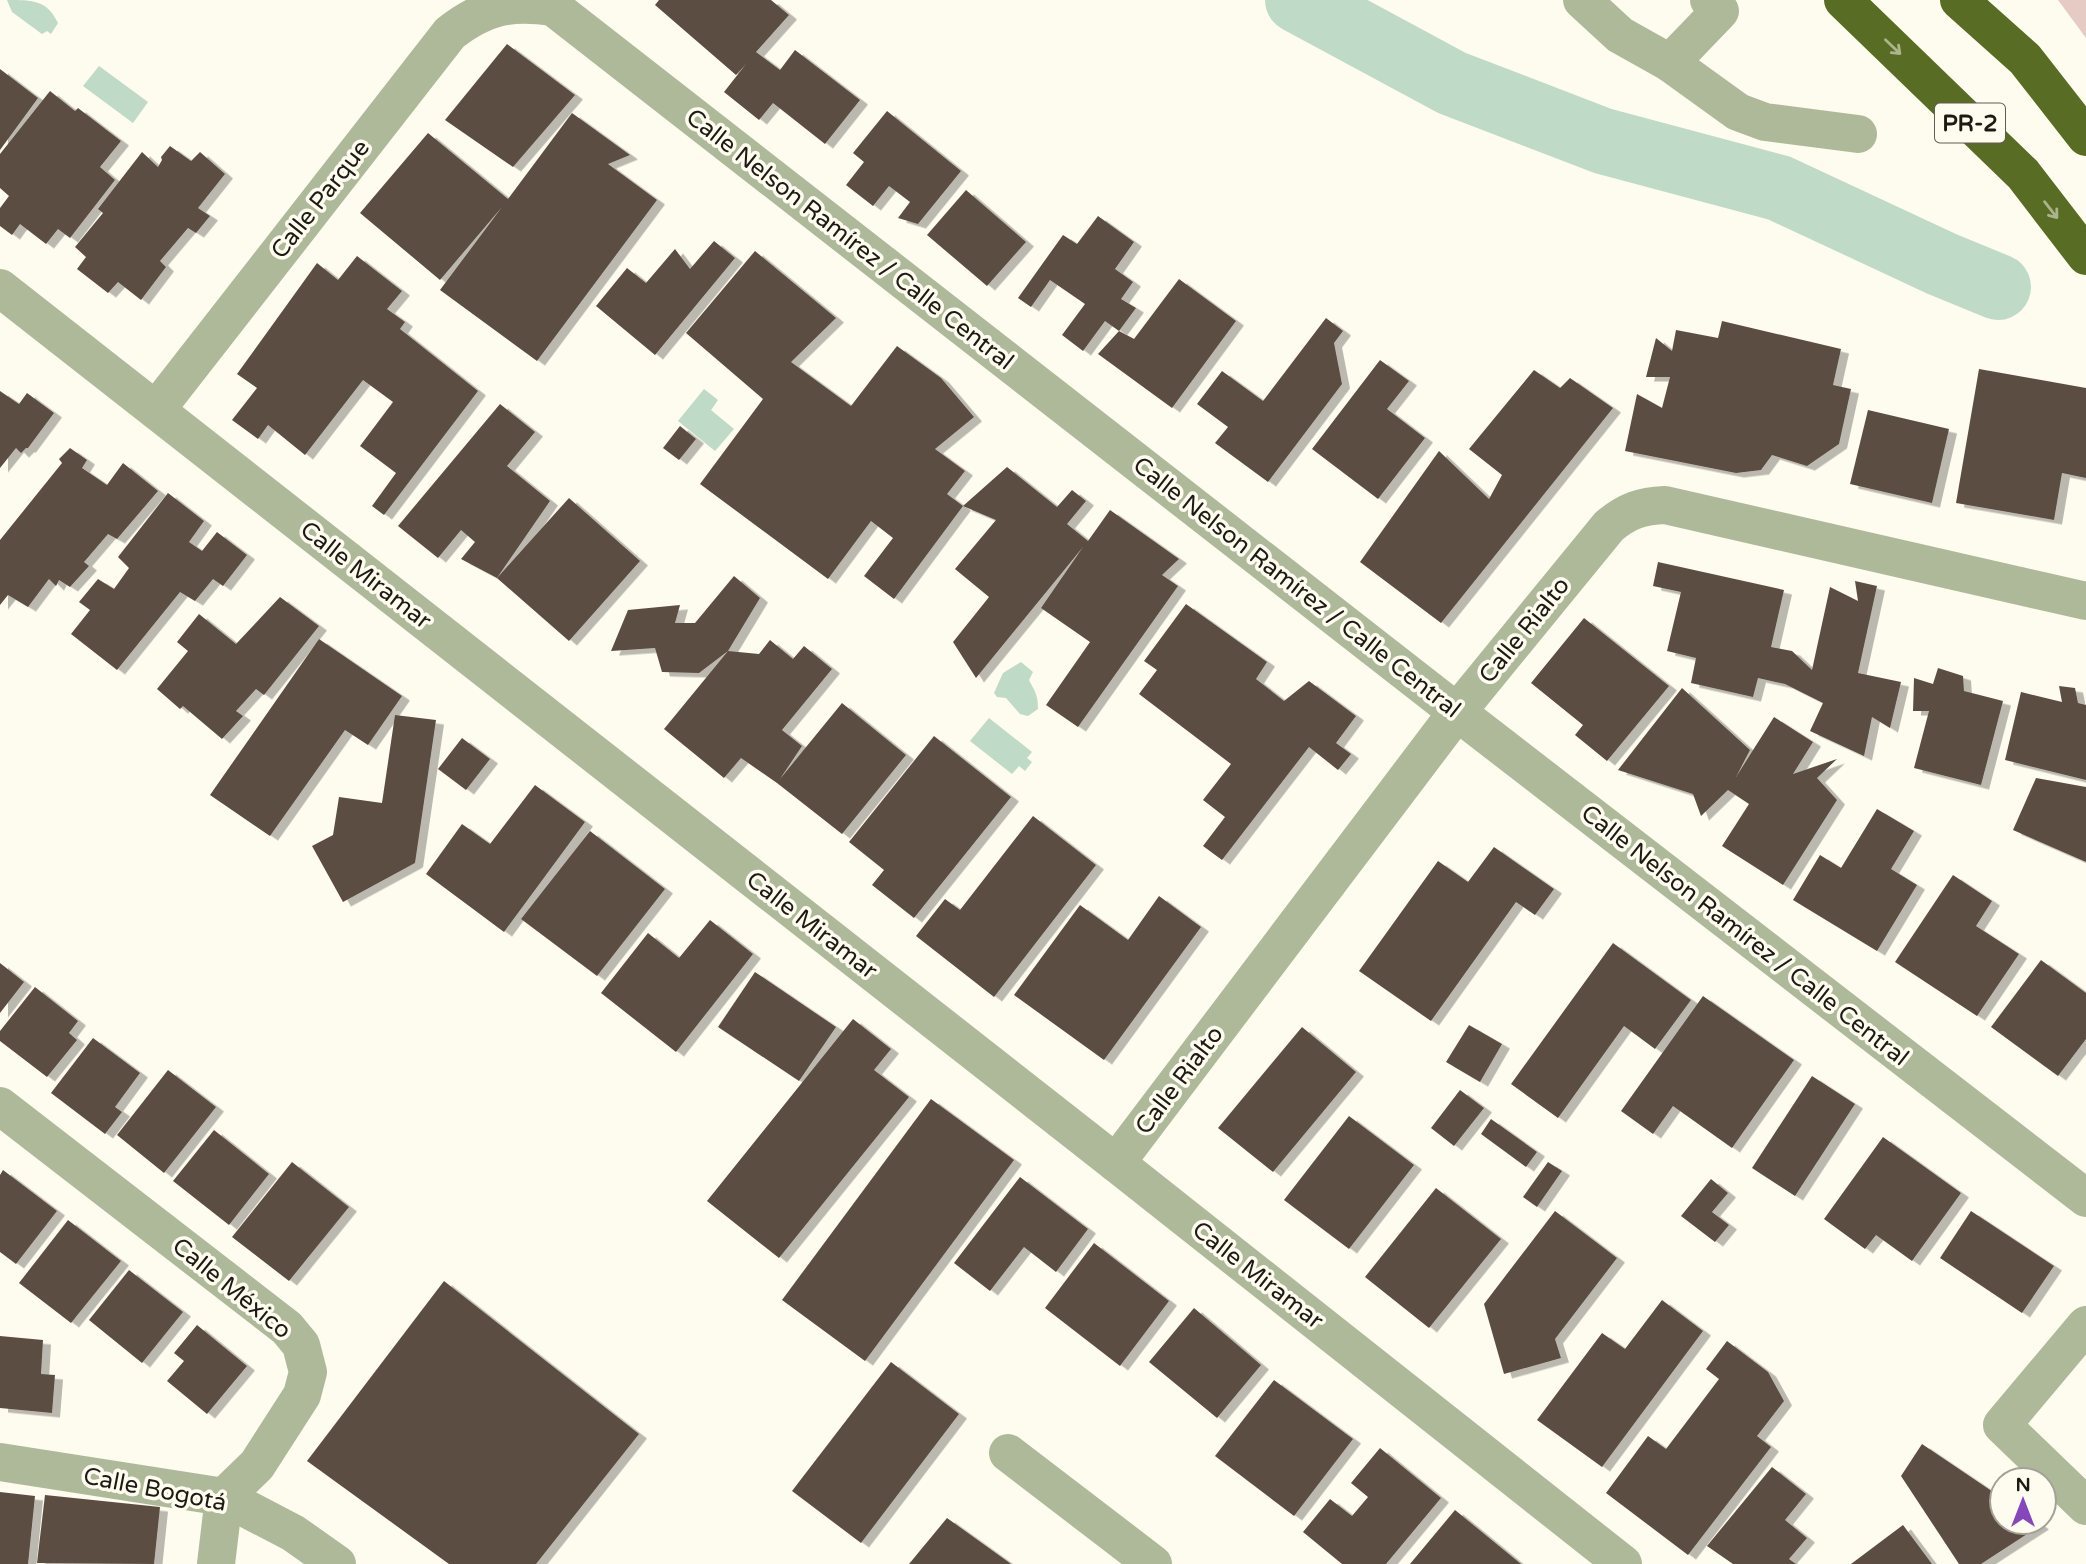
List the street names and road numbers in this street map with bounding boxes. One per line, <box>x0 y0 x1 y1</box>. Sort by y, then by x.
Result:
street label: Calle Nelson Ramírez / Calle Central <box>680 103 1019 376</box>
road number: PR-2 <box>1935 104 2005 142</box>
street label: Calle Parque <box>265 134 376 265</box>
street label: Calle Nelson Ramírez / Calle Central <box>1127 451 1466 724</box>
street label: Calle Miramar <box>294 515 438 636</box>
street label: Calle Rialto <box>1473 571 1576 689</box>
street label: Calle Nelson Ramírez / Calle Central <box>1575 799 1914 1072</box>
street label: Calle Miramar <box>740 865 884 986</box>
street label: Calle Rialto <box>1129 1020 1230 1140</box>
street label: Calle Miramar <box>1186 1215 1330 1336</box>
street label: Calle México <box>166 1232 297 1345</box>
street label: Calle Bogotá <box>81 1461 229 1518</box>

